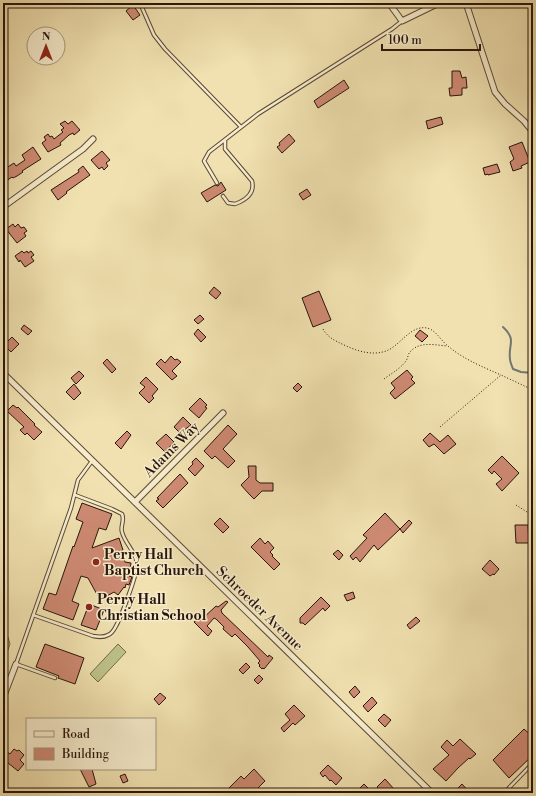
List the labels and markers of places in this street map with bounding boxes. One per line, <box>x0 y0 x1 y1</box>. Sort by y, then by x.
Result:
place label: Perry Hall Baptist Church <box>104 546 204 580</box>
marker: Perry Hall Baptist Church <box>91 557 101 567</box>
place label: Perry Hall Christian School <box>97 591 207 625</box>
marker: Perry Hall Christian School <box>84 602 94 612</box>

